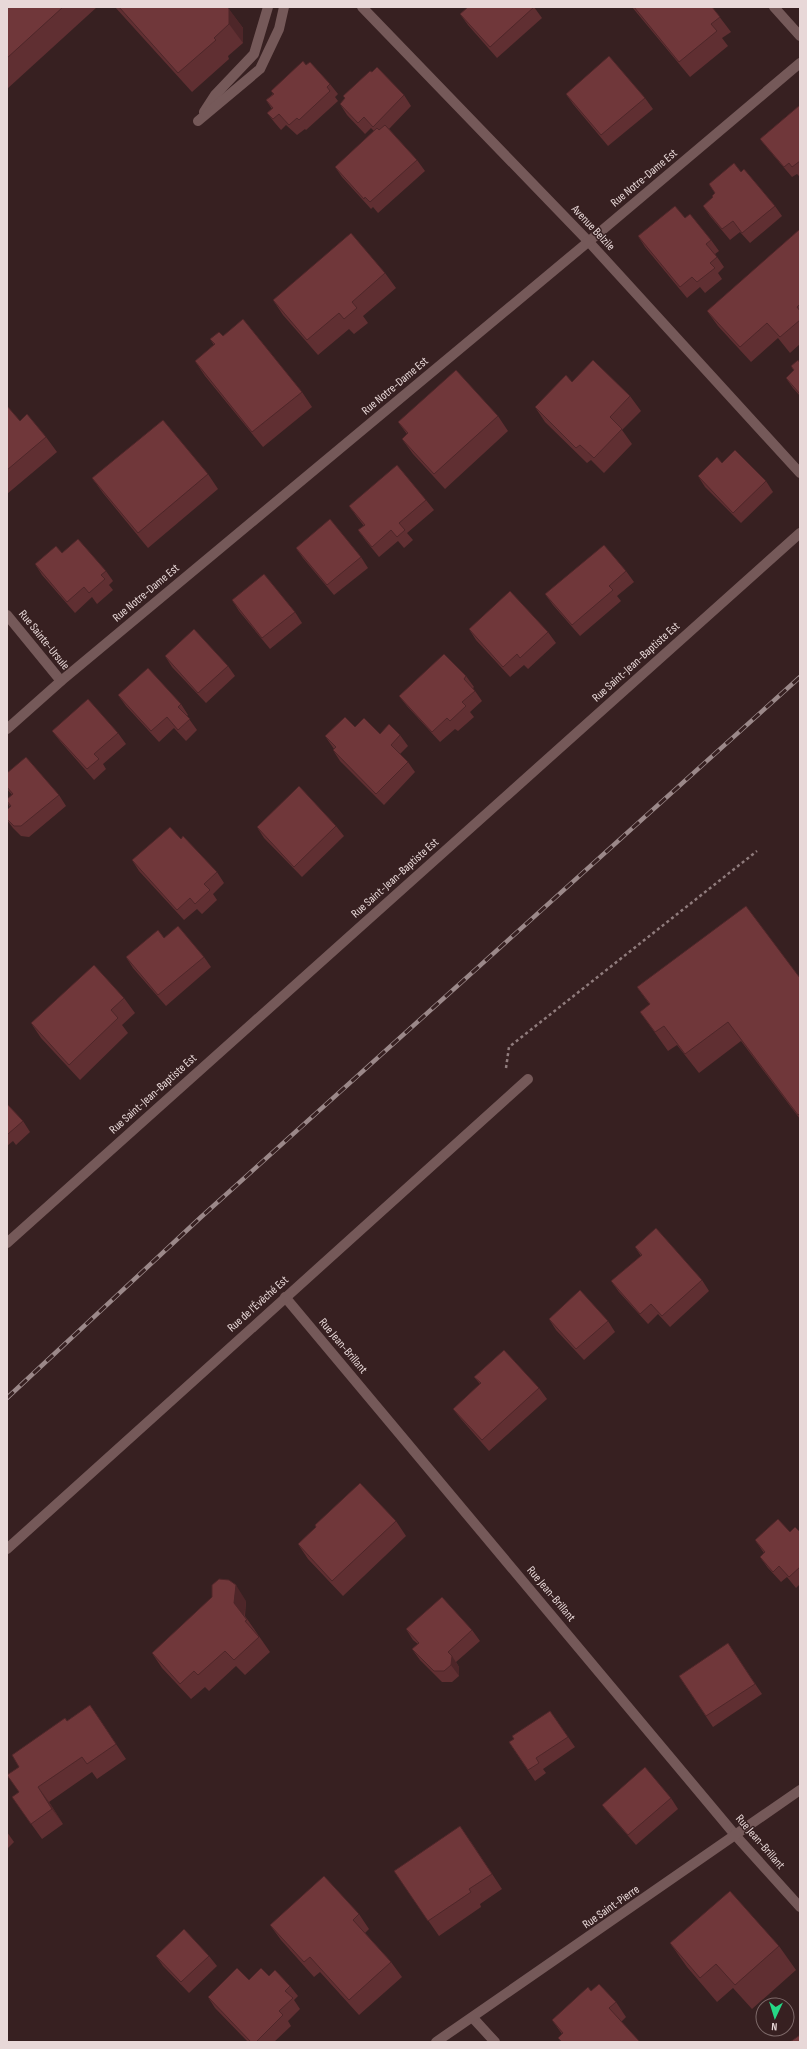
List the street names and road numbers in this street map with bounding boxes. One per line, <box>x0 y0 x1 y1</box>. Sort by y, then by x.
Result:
street label: Rue Notre-Dame Est <box>608 146 681 210</box>
street label: Avenue Belzile <box>567 201 618 254</box>
street label: Rue Notre-Dame Est <box>359 354 432 418</box>
street label: Rue Notre-Dame Est <box>110 561 183 625</box>
street label: Rue Sainte-Ursule <box>15 607 73 673</box>
street label: Rue Saint-Jean-Baptiste Est <box>589 619 683 705</box>
street label: Rue Saint-Jean-Baptiste Est <box>348 835 442 921</box>
street label: Rue Saint-Jean-Baptiste Est <box>106 1051 200 1137</box>
street label: Rue de l'Évêché Est <box>224 1272 292 1335</box>
street label: Rue Jean-Brillant <box>315 1315 371 1377</box>
street label: Rue Jean-Brillant <box>523 1563 579 1625</box>
street label: Rue Jean-Brillant <box>732 1812 788 1873</box>
street label: Rue Saint-Pierre <box>580 1882 643 1932</box>

